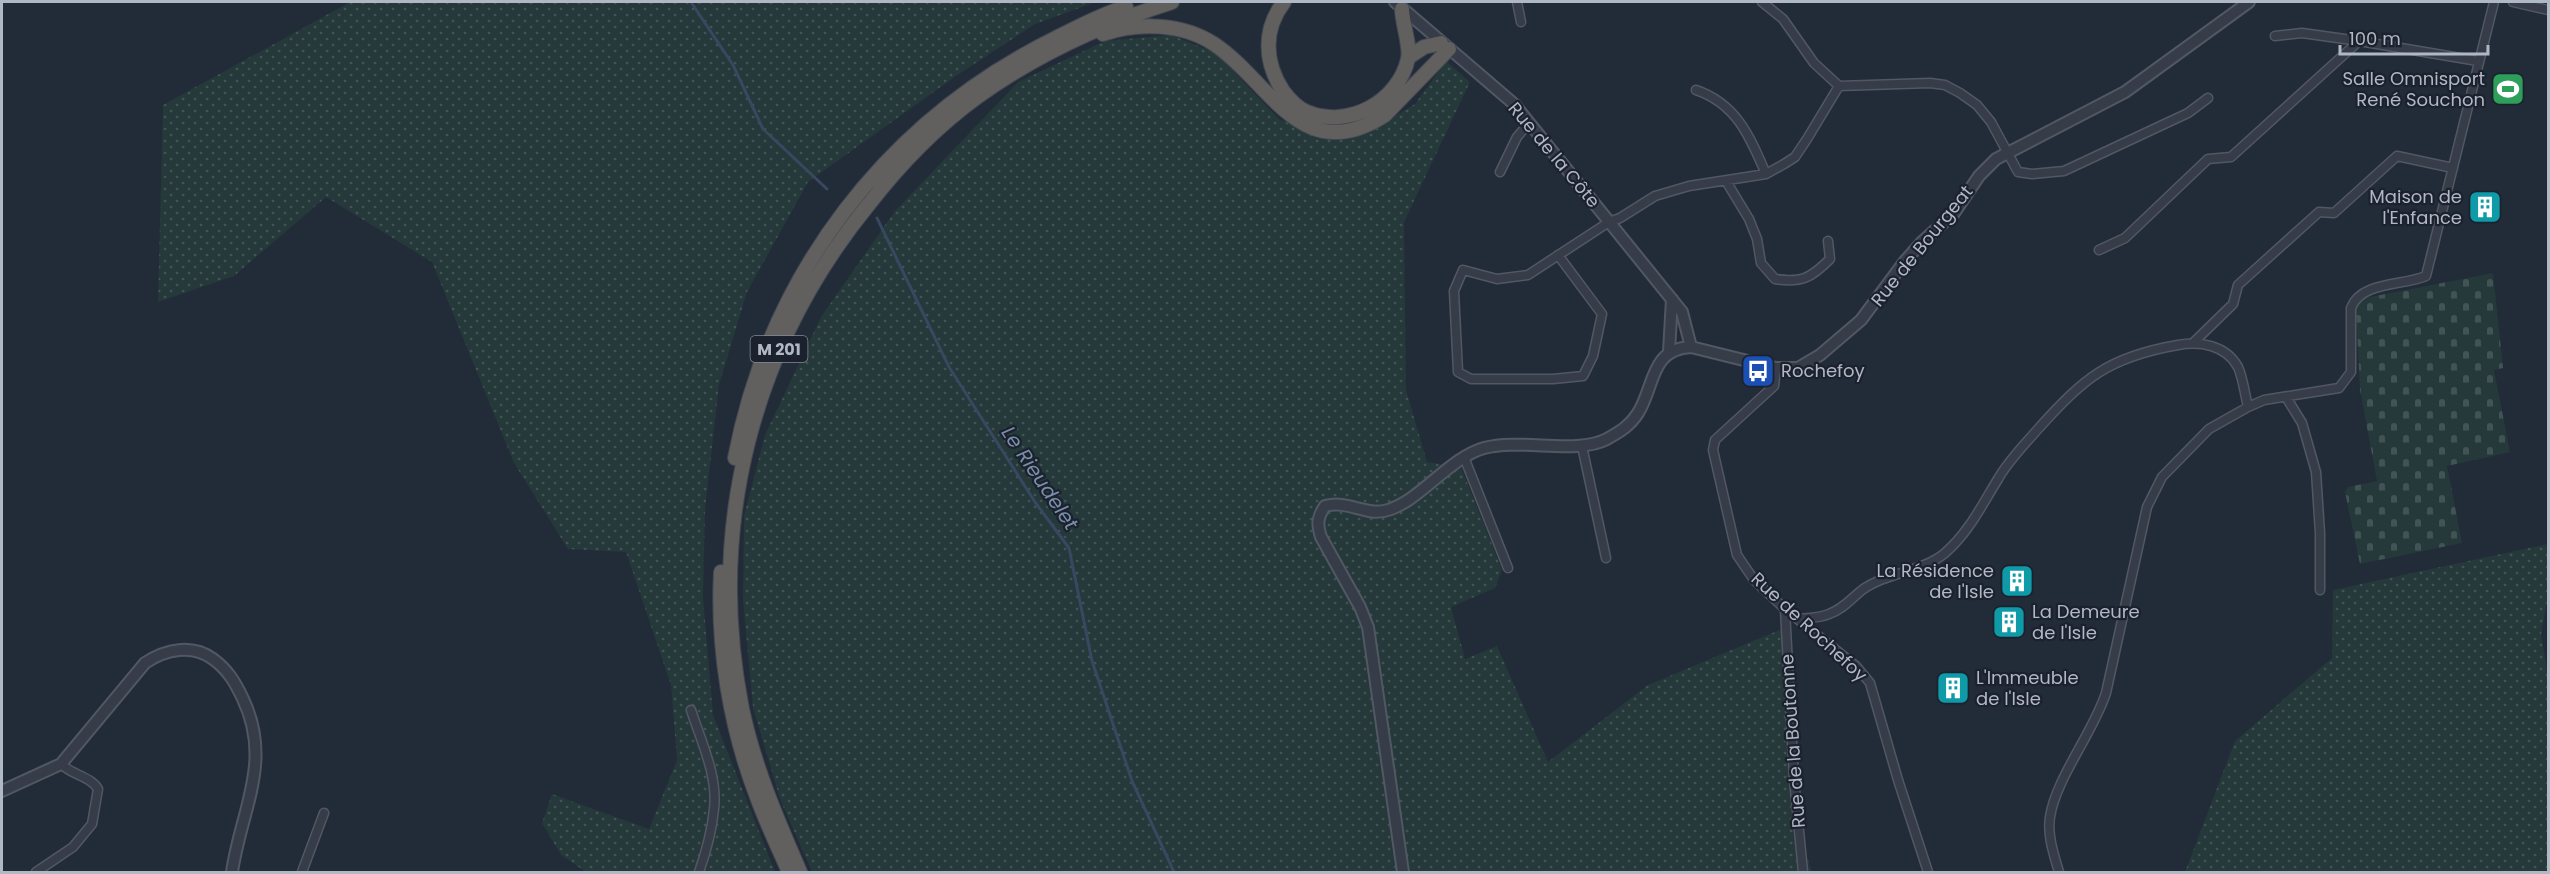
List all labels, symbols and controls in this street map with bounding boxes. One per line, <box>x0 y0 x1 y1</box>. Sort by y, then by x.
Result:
scale bar <box>2340 18 2488 56</box>
text: 100 m <box>2349 26 2401 51</box>
place label: Salle Omnisport René Souchon <box>2342 66 2485 112</box>
sports icon: Salle Omnisport René Souchon <box>2490 71 2526 107</box>
street label: Rue de la Côte <box>1503 96 1606 213</box>
street label: Rue de Bourgeat <box>1865 180 1978 312</box>
place label: Maison de l'Enfance <box>2369 184 2462 230</box>
building icon: Maison de l'Enfance <box>2467 189 2503 225</box>
road number: M 201 <box>750 336 808 362</box>
bus stop icon: Rochefoy <box>1740 353 1776 389</box>
place label: Rochefoy <box>1781 358 1865 383</box>
water label: Le Rieudelet <box>995 421 1086 536</box>
place label: La Résidence de l'Isle <box>1876 558 1994 604</box>
building icon: La Résidence de l'Isle <box>1999 563 2035 599</box>
street label: Rue de Rochefoy <box>1746 566 1873 687</box>
place label: La Demeure de l'Isle <box>2032 599 2140 645</box>
building icon: La Demeure de l'Isle <box>1991 604 2027 640</box>
street label: Rue de la Boutonne <box>1774 653 1811 829</box>
place label: L'Immeuble de l'Isle <box>1976 665 2079 711</box>
building icon: L'Immeuble de l'Isle <box>1935 670 1971 706</box>

